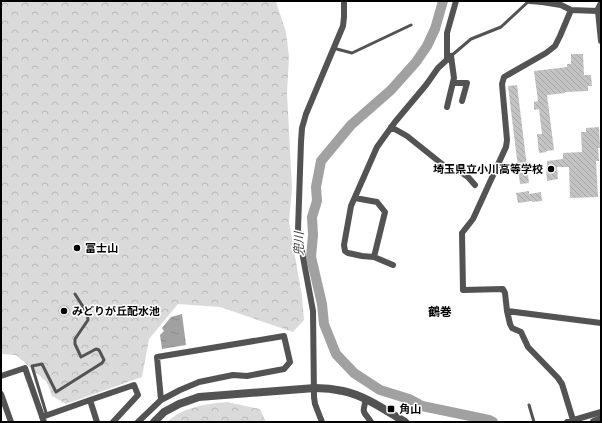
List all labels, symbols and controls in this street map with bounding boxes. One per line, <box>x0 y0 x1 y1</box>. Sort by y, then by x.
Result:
place label: 埼玉県立小川高等学校 <box>433 163 543 175</box>
marker: 埼玉県立小川高等学校 <box>546 164 556 174</box>
water label: 兜川 <box>292 230 306 256</box>
place label: 富士山 <box>85 242 118 254</box>
marker: 富士山 <box>72 243 82 253</box>
place label: みどりが丘配水池 <box>72 305 160 317</box>
district label: 鶴巻 <box>428 305 452 319</box>
marker: みどりが丘配水池 <box>59 306 69 316</box>
place label: 角山 <box>399 403 421 415</box>
marker: 角山 <box>386 404 396 414</box>

